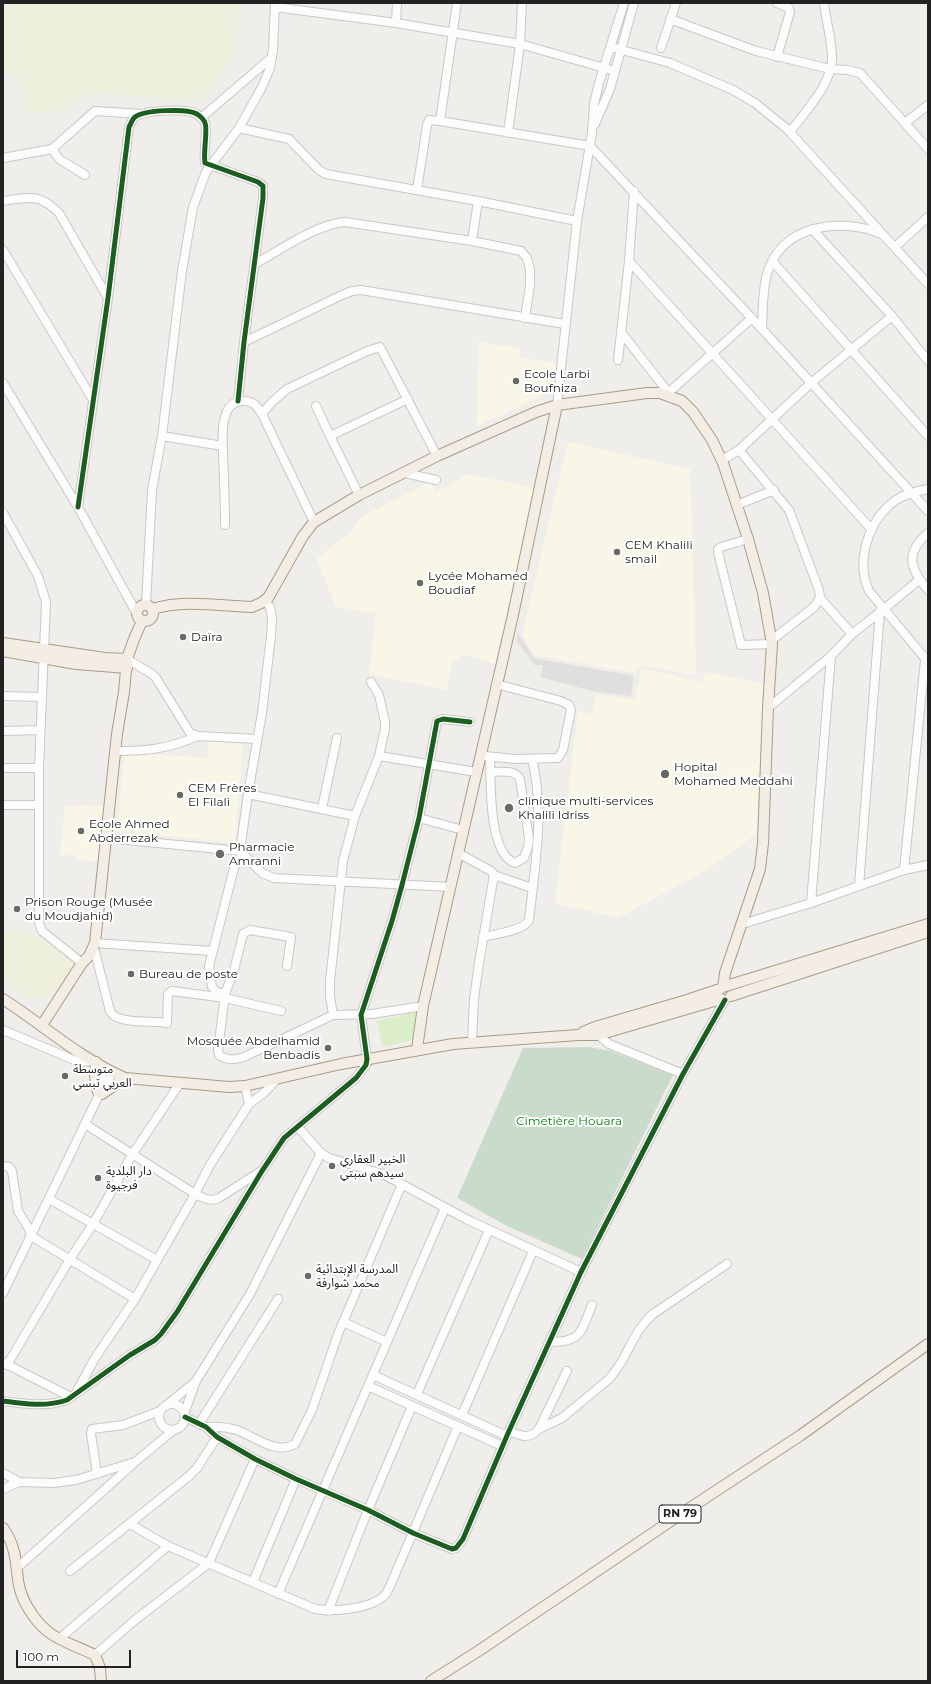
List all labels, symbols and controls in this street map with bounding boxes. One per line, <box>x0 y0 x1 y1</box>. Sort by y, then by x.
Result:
place label: Ecole Larbi Boufniza <box>524 367 590 395</box>
marker: Ecole Larbi Boufniza <box>511 376 521 386</box>
place label: CEM Khalili smail <box>625 538 693 566</box>
marker: CEM Khalili smail <box>612 547 622 557</box>
place label: Lycée Mohamed Boudiaf <box>428 569 528 597</box>
marker: Lycée Mohamed Boudiaf <box>415 578 425 588</box>
place label: Daïra <box>191 630 223 644</box>
marker: Daïra <box>178 632 188 642</box>
place label: Hopital Mohamed Meddahi <box>674 760 793 788</box>
marker: Hopital Mohamed Meddahi <box>659 768 671 780</box>
place label: CEM Frères El Filali <box>188 781 256 809</box>
marker: CEM Frères El Filali <box>175 790 185 800</box>
place label: clinique multi-services Khalili Idriss <box>518 794 653 822</box>
marker: clinique multi-services Khalili Idriss <box>503 802 515 814</box>
place label: Ecole Ahmed Abderrezak <box>89 817 170 845</box>
marker: Ecole Ahmed Abderrezak <box>76 826 86 836</box>
place label: Pharmacie Amranni <box>229 840 294 868</box>
marker: Pharmacie Amranni <box>214 848 226 860</box>
place label: Prison Rouge (Musée du Moudjahid) <box>25 895 153 923</box>
marker: Prison Rouge (Musée du Moudjahid) <box>12 904 22 914</box>
place label: Bureau de poste <box>139 967 238 981</box>
marker: Bureau de poste <box>126 969 136 979</box>
place label: Mosquée Abdelhamid Benbadis <box>187 1034 320 1062</box>
marker: Mosquée Abdelhamid Benbadis <box>323 1043 333 1053</box>
place label: متوسطة العربي تبسي <box>73 1062 132 1090</box>
marker: متوسطة العربي تبسي <box>60 1071 70 1081</box>
park label: Cimetière Houara <box>516 1114 622 1128</box>
place label: الخبير العقاري سيدهم سبتي <box>340 1152 405 1180</box>
marker: الخبير العقاري سيدهم سبتي <box>327 1161 337 1171</box>
place label: دار البلدية فرجيوة <box>106 1164 152 1192</box>
marker: دار البلدية فرجيوة <box>93 1173 103 1183</box>
place label: المدرسة الإبتدائية محمد شوارفة <box>316 1262 398 1290</box>
marker: المدرسة الإبتدائية محمد شوارفة <box>303 1271 313 1281</box>
road number: RN 79 <box>659 1505 701 1523</box>
scale bar <box>18 1642 133 1668</box>
text: 100 m <box>23 1649 59 1664</box>

